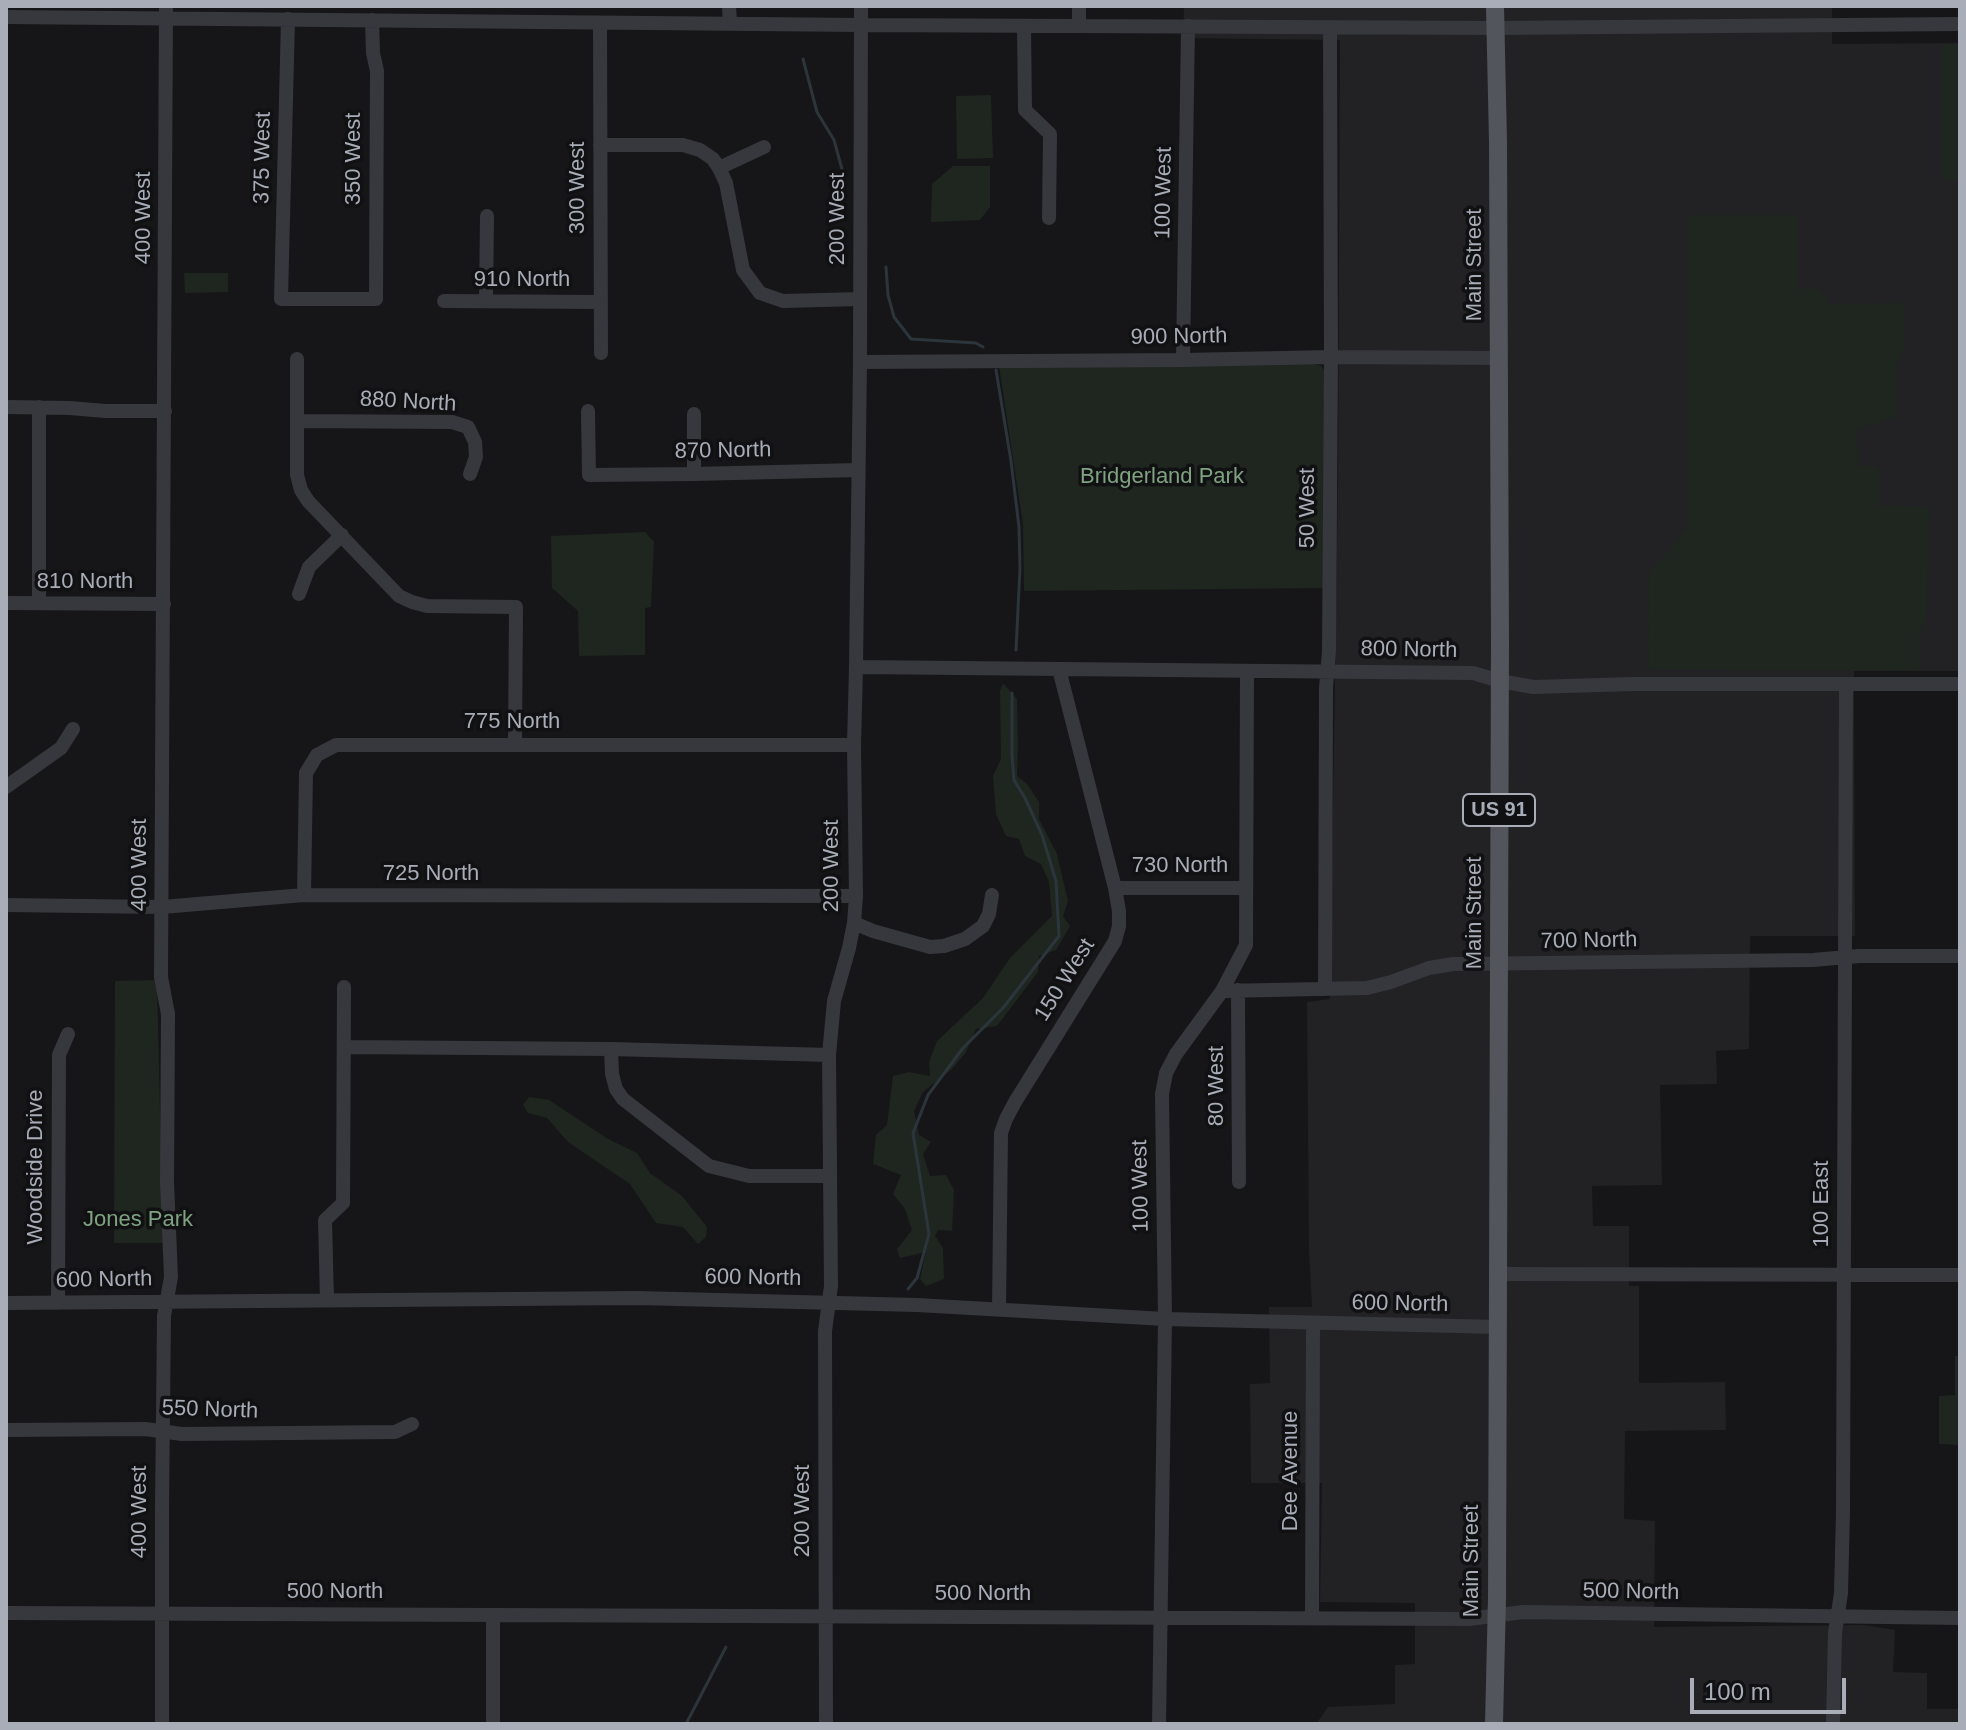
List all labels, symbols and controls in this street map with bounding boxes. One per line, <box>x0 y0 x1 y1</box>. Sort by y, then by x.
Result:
street label: 375 West <box>249 112 277 204</box>
street label: 350 West <box>341 113 367 205</box>
street label: 300 West <box>565 142 591 234</box>
street label: 100 West <box>1150 147 1178 239</box>
street label: 400 West <box>131 172 157 264</box>
street label: 200 West <box>825 173 851 265</box>
street label: Main Street <box>1462 209 1488 321</box>
street label: 910 North <box>474 267 570 293</box>
street label: 900 North <box>1130 323 1228 351</box>
street label: 880 North <box>359 386 457 418</box>
street label: 870 North <box>674 437 772 465</box>
park label: Bridgerland Park <box>1080 464 1244 490</box>
street label: 50 West <box>1295 468 1321 548</box>
street label: 810 North <box>37 569 133 595</box>
street label: 800 North <box>1360 636 1458 664</box>
street label: 775 North <box>464 709 560 735</box>
road number: US 91 <box>1463 794 1535 826</box>
street label: 400 West <box>127 819 153 911</box>
street label: 200 West <box>819 820 845 912</box>
street label: 730 North <box>1132 853 1228 879</box>
street label: Main Street <box>1462 857 1488 969</box>
street label: 725 North <box>383 861 479 887</box>
street label: 700 North <box>1540 927 1638 955</box>
street label: 150 West <box>1029 934 1101 1026</box>
street label: 80 West <box>1204 1046 1230 1126</box>
street label: Woodside Drive <box>23 1090 49 1244</box>
street label: 100 West <box>1127 1140 1155 1232</box>
street label: 100 East <box>1809 1161 1835 1247</box>
park label: Jones Park <box>83 1207 193 1233</box>
street label: 600 North <box>704 1264 802 1292</box>
street label: 600 North <box>55 1266 153 1294</box>
street label: 600 North <box>1351 1290 1449 1318</box>
street label: 550 North <box>161 1395 259 1425</box>
street label: Dee Avenue <box>1278 1411 1304 1531</box>
street label: 200 West <box>790 1465 816 1557</box>
street label: 400 West <box>127 1466 153 1558</box>
street label: Main Street <box>1459 1505 1485 1617</box>
street label: 500 North <box>1582 1578 1680 1606</box>
street label: 500 North <box>287 1579 383 1605</box>
street label: 500 North <box>935 1581 1031 1607</box>
scale bar <box>1694 1662 1850 1712</box>
text: 100 m <box>1704 1678 1771 1705</box>

